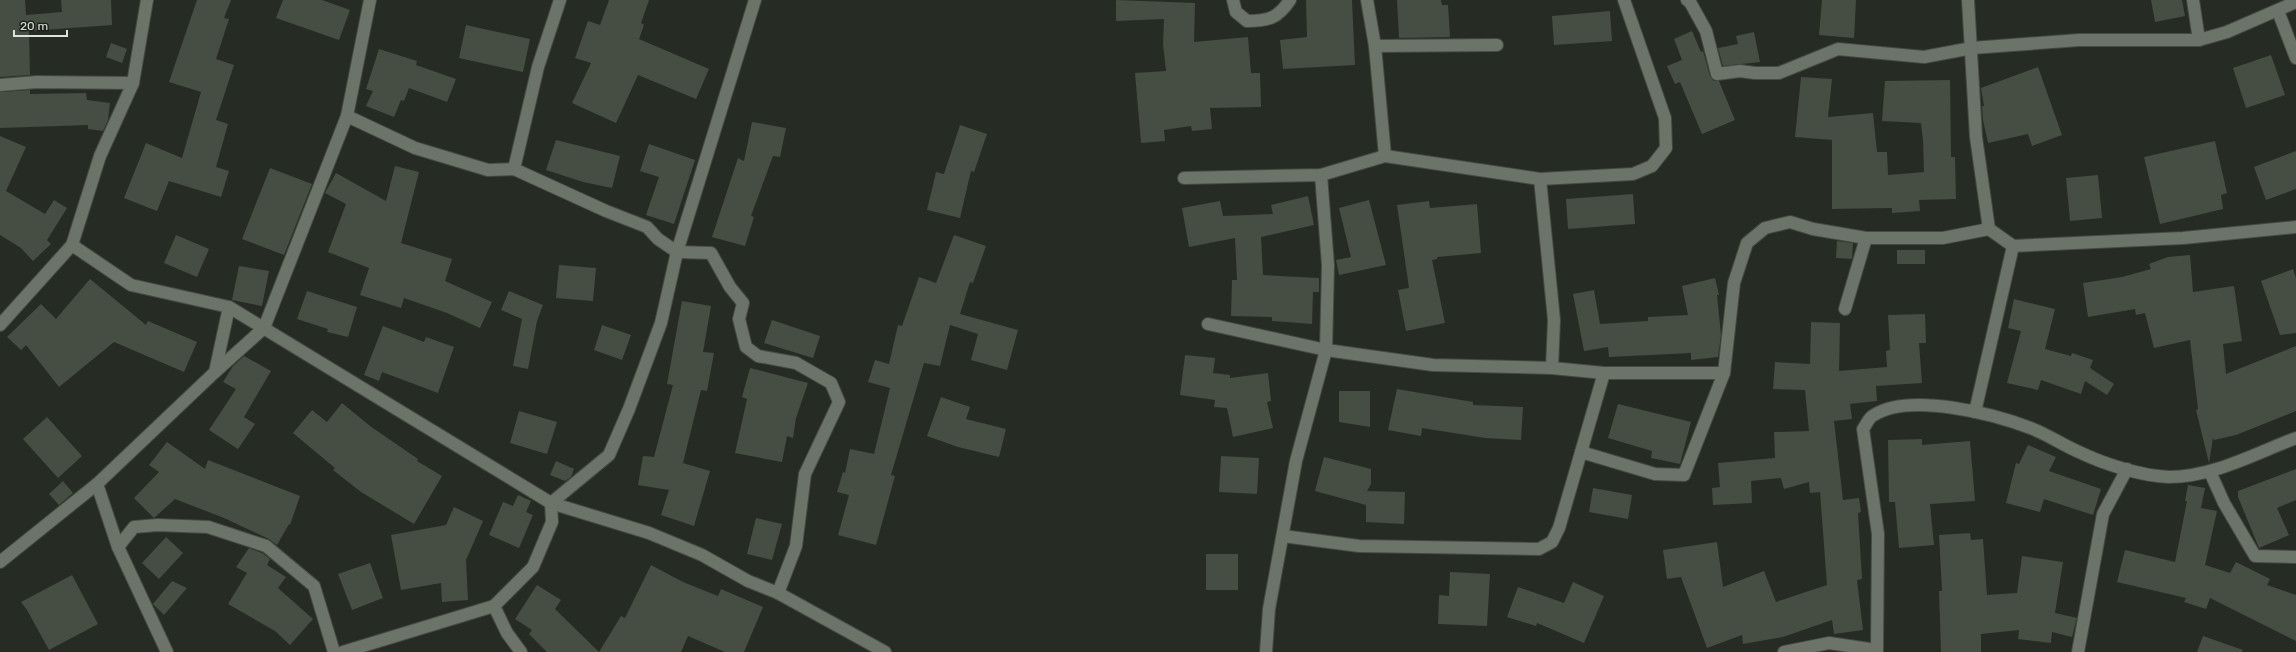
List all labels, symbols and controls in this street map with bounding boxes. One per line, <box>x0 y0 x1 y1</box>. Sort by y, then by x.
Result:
scale bar <box>14 12 67 38</box>
text: 20 m <box>20 19 48 33</box>

